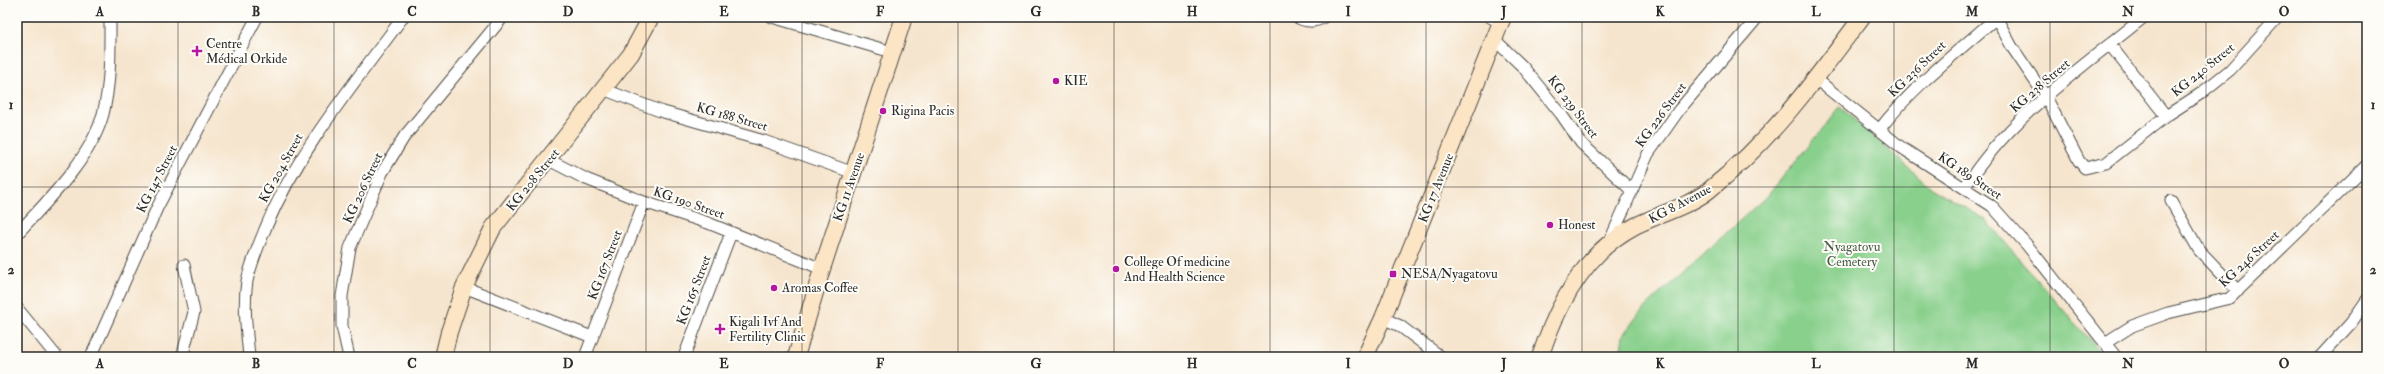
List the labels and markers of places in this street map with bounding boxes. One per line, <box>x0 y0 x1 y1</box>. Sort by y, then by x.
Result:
place label: Centre Médical Orkide <box>206 36 288 67</box>
marker: Centre Médical Orkide <box>191 45 203 57</box>
place label: KIE <box>1064 73 1088 89</box>
marker: KIE <box>1051 76 1061 86</box>
place label: Rigina Pacis <box>891 103 955 119</box>
marker: Rigina Pacis <box>878 106 888 116</box>
place label: Honest <box>1558 217 1596 233</box>
marker: Honest <box>1545 220 1555 230</box>
place label: College Of medicine And Health Science <box>1123 254 1231 285</box>
marker: College Of medicine And Health Science <box>1111 264 1121 274</box>
place label: NESA/Nyagatovu <box>1401 266 1498 283</box>
marker: NESA/Nyagatovu <box>1388 269 1398 279</box>
place label: Aromas Coffee <box>781 280 859 296</box>
marker: Aromas Coffee <box>769 283 779 293</box>
place label: Kigali Ivf And Fertility Clinic <box>729 314 806 346</box>
marker: Kigali Ivf And Fertility Clinic <box>714 323 726 335</box>

